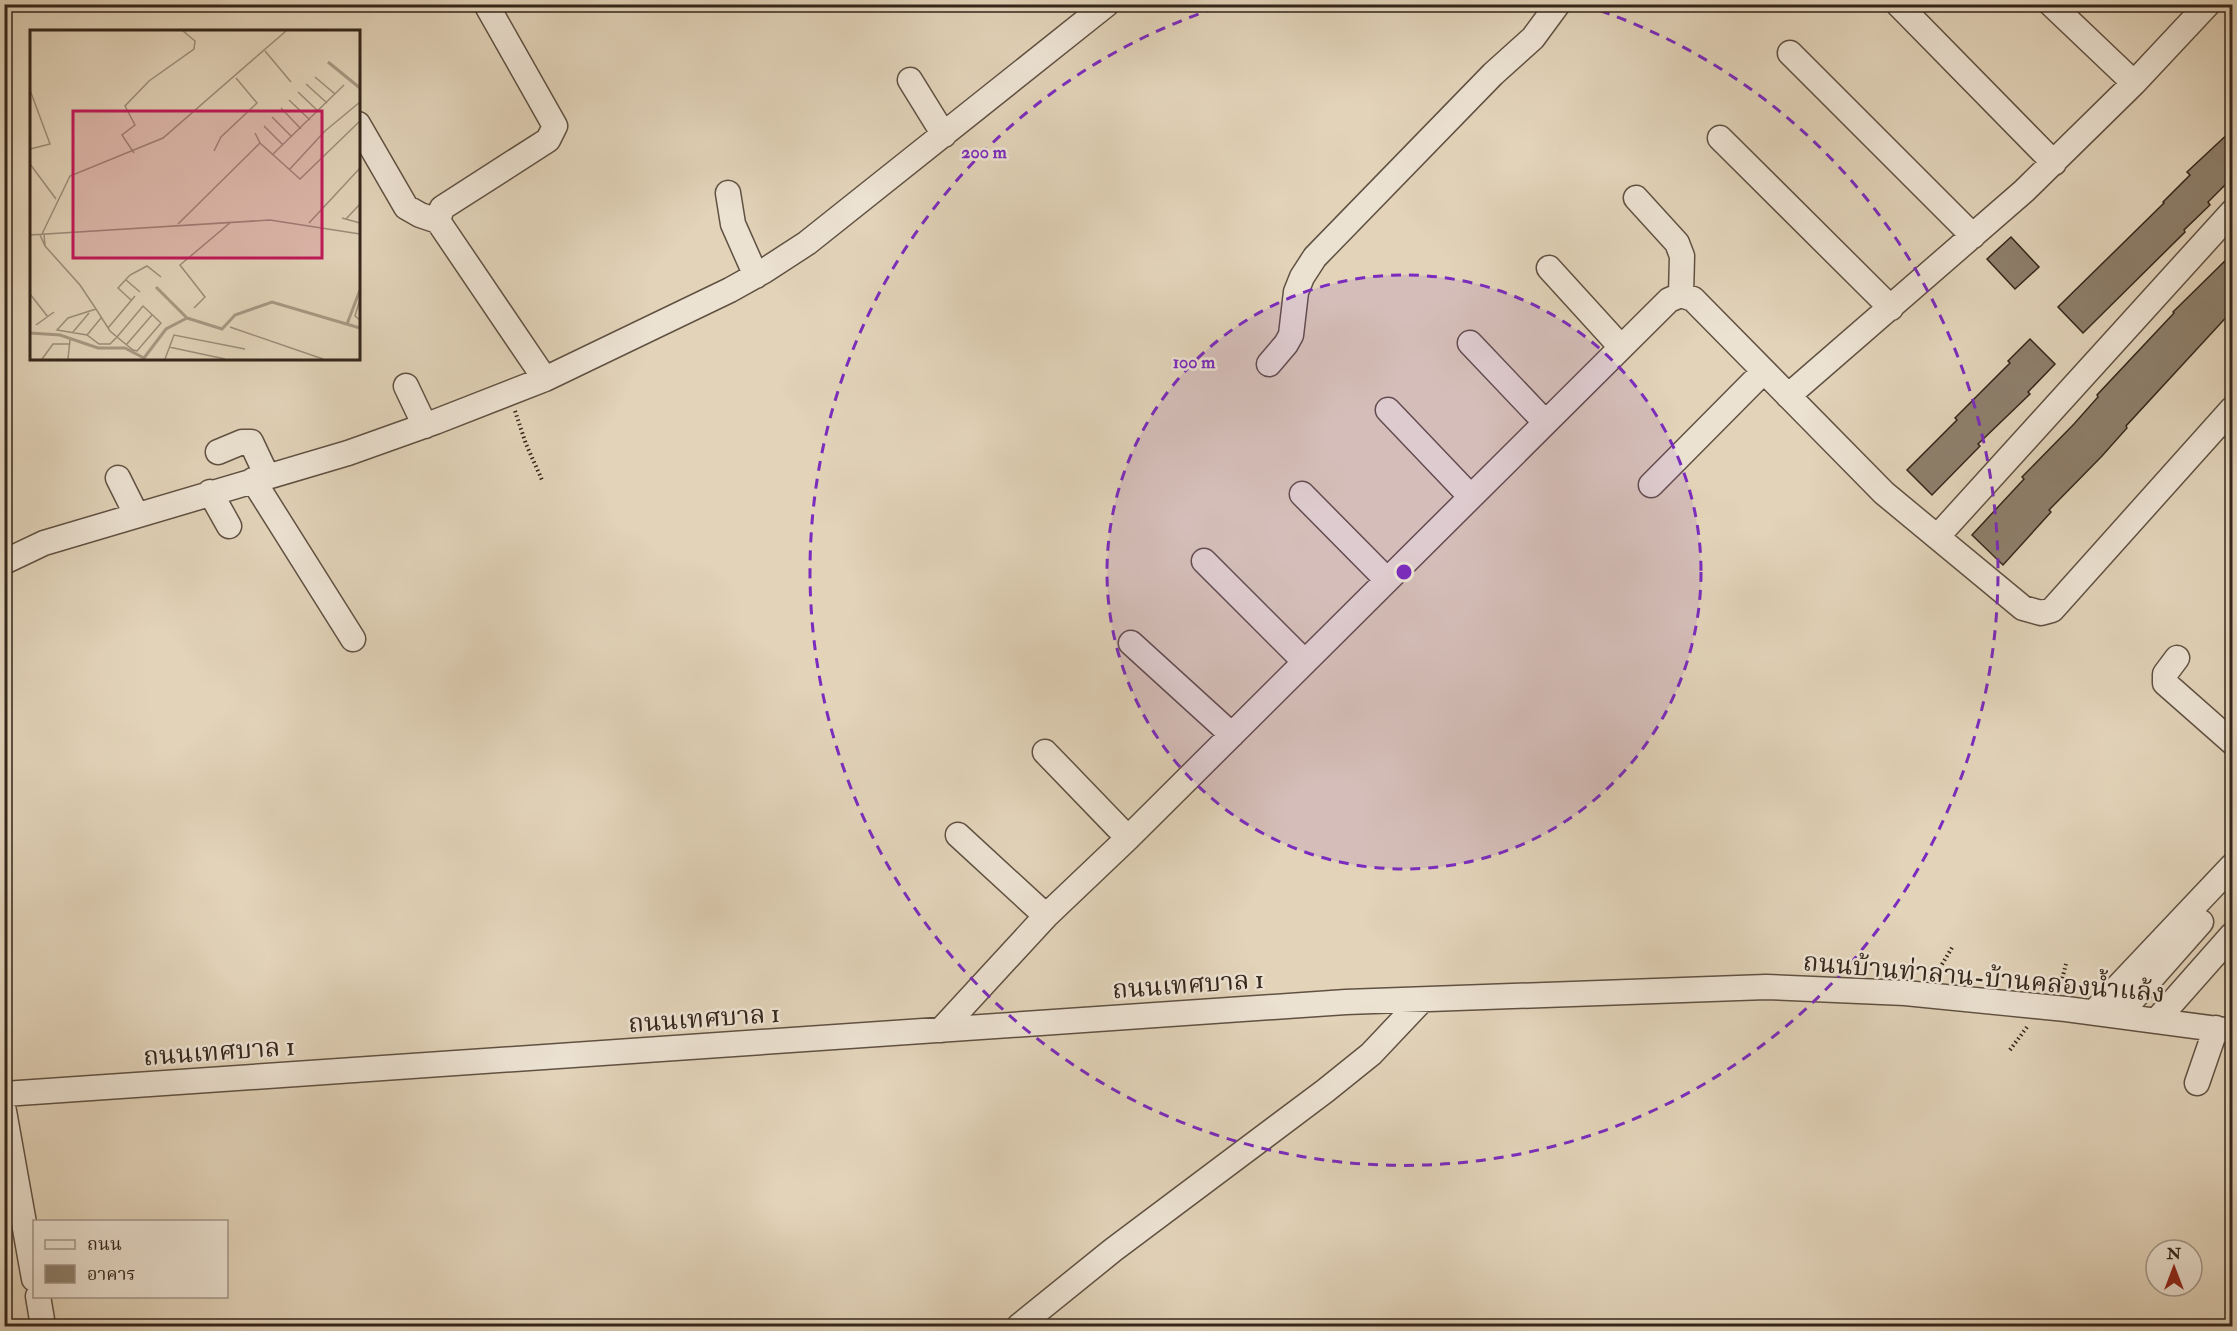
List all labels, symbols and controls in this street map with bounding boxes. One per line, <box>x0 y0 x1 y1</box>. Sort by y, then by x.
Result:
inset map <box>30 30 360 360</box>
text: 200 m <box>961 141 1008 164</box>
text: 100 m <box>1173 351 1216 374</box>
centre of rings <box>1394 562 1414 582</box>
street label: ถนนบ้านท่าลาน-บ้านคลองน้ำแล้ง <box>1801 942 2167 1010</box>
street label: ถนนเทศบาล 1 <box>1111 964 1265 1006</box>
street label: ถนนเทศบาล 1 <box>627 998 781 1040</box>
street label: ถนนเทศบาล 1 <box>142 1031 296 1073</box>
legend <box>33 1220 228 1298</box>
text: ถนน <box>87 1233 122 1256</box>
north arrow <box>2144 1238 2204 1298</box>
text: N <box>2166 1244 2182 1264</box>
text: อาคาร <box>87 1263 136 1286</box>

